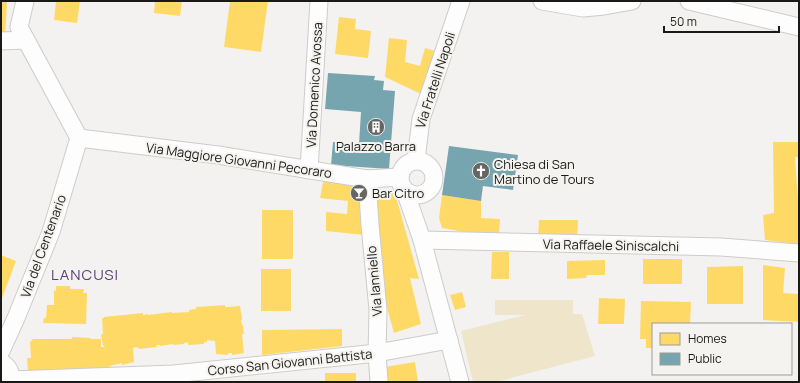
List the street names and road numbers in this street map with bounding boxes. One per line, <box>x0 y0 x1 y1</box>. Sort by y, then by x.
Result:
street label: Via Domenico Avossa <box>302 22 326 148</box>
street label: Via Fratelli Napoli <box>411 29 459 131</box>
street label: Via Maggiore Giovanni Pecoraro <box>145 138 333 182</box>
street label: Via del Centenario <box>16 192 70 300</box>
street label: Via Raffaele Siniscalchi <box>543 235 679 255</box>
street label: Via Ianniello <box>362 245 386 317</box>
street label: Corso San Giovanni Battista <box>207 344 373 380</box>

